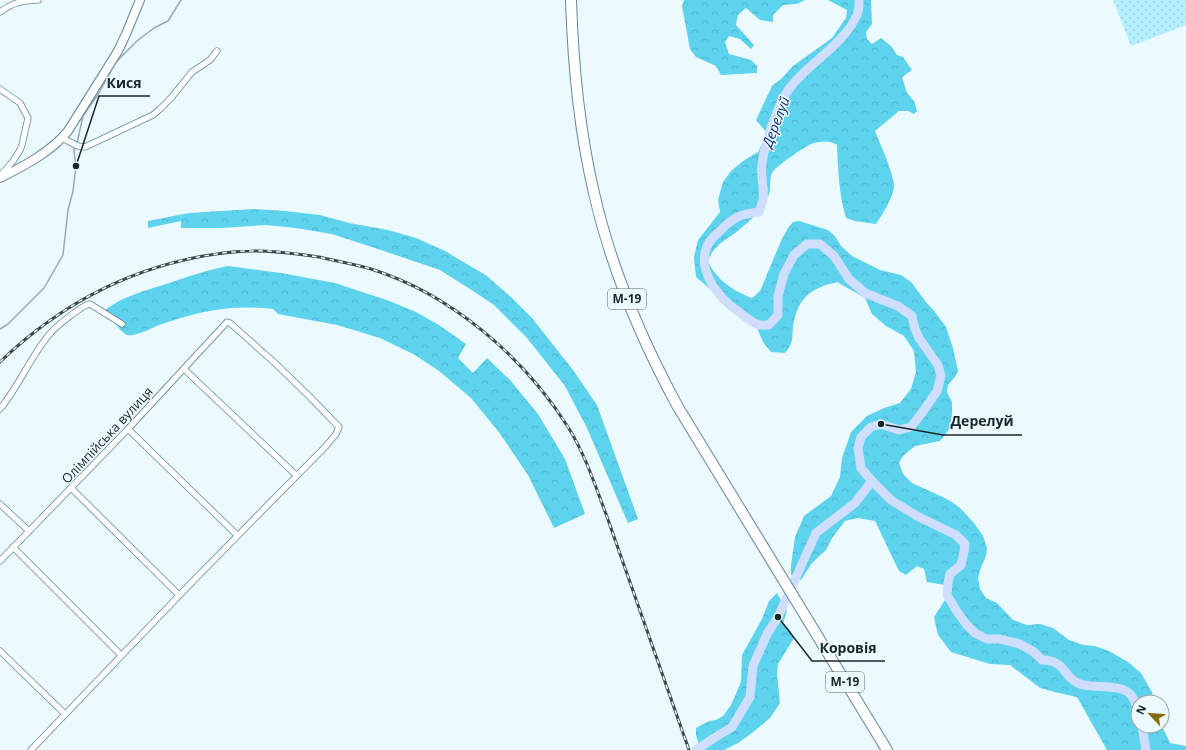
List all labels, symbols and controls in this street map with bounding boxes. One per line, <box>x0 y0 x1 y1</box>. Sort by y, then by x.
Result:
callout: Кися <box>99 70 150 96</box>
text: Кися <box>107 73 142 92</box>
water label: Дерелуй <box>756 94 794 152</box>
road number: М-19 <box>608 289 646 309</box>
street label: Олімпійська вулиця <box>57 383 157 487</box>
callout: Дерелуй <box>943 409 1022 435</box>
text: Дерелуй <box>950 411 1014 430</box>
callout: Коровія <box>812 635 885 661</box>
text: Коровія <box>820 638 876 657</box>
road number: М-19 <box>826 672 864 692</box>
north arrow <box>1130 694 1170 734</box>
text: N <box>1132 702 1149 717</box>

